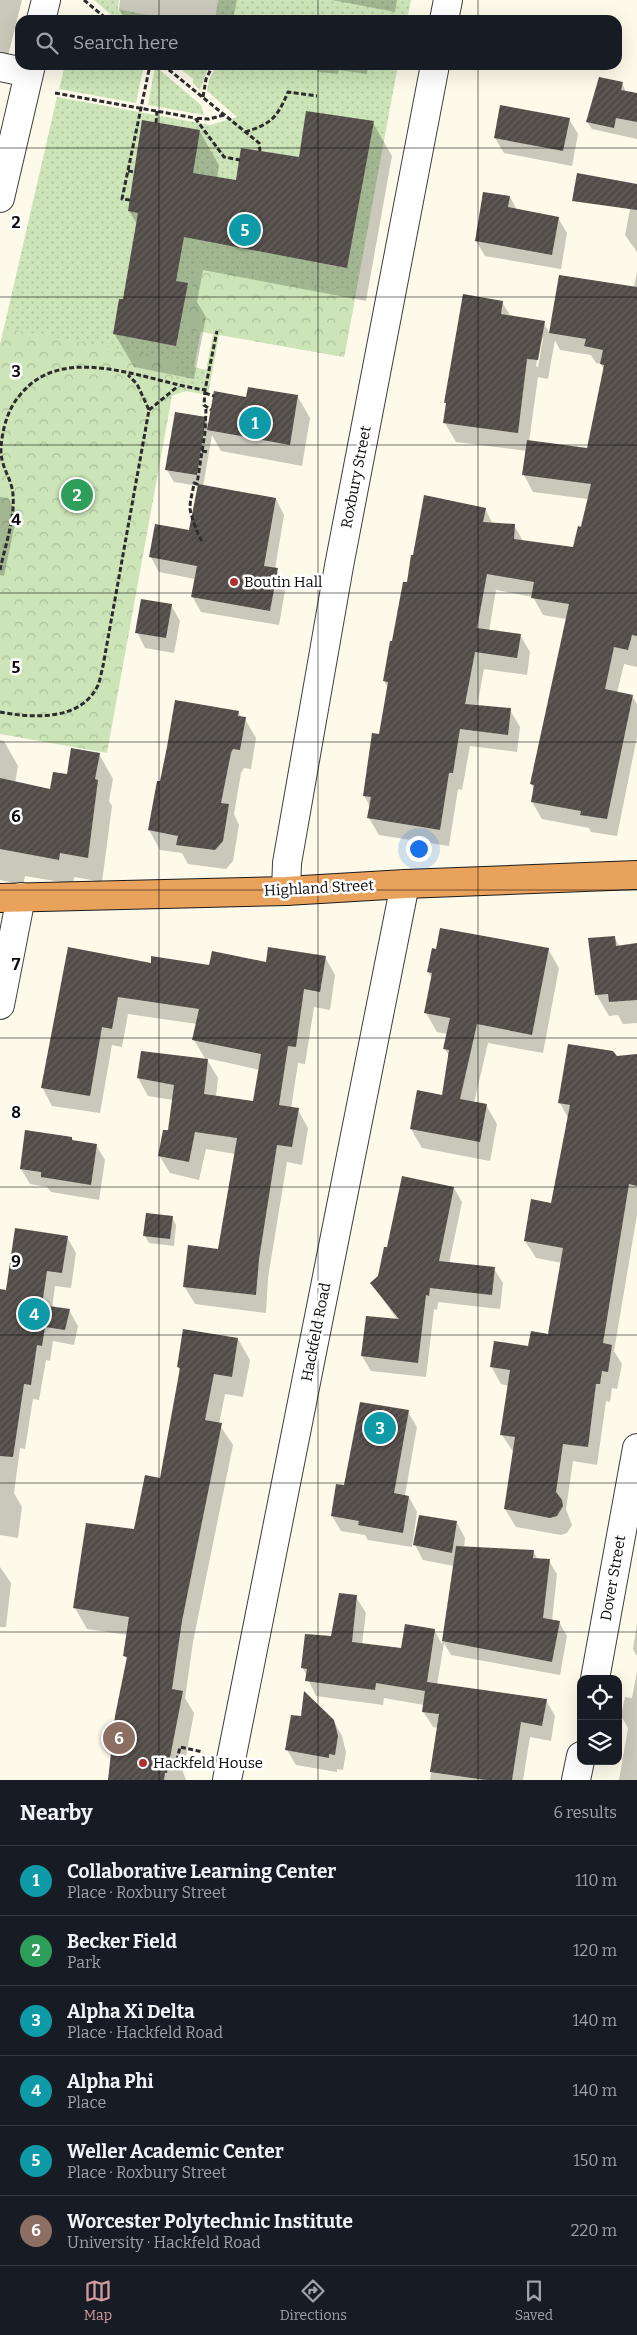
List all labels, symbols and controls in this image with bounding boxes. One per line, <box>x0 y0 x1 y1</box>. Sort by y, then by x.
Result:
search box <box>15 15 622 70</box>
icon: search <box>33 29 61 57</box>
text: Search here <box>73 31 178 54</box>
pin: 5 <box>229 211 261 249</box>
text: 2 <box>11 213 21 232</box>
text: 3 <box>11 362 21 381</box>
pin: 1 <box>239 404 271 442</box>
street label: Roxbury Street <box>337 424 375 530</box>
pin: 2 <box>61 476 93 514</box>
text: 4 <box>11 510 21 529</box>
place label: Boutin Hall <box>244 573 322 591</box>
marker: Boutin Hall <box>228 576 240 588</box>
text: 5 <box>12 658 21 677</box>
text: 6 <box>11 807 21 826</box>
your location <box>406 836 432 862</box>
street label: Highland Street <box>264 876 375 900</box>
text: 7 <box>12 955 21 974</box>
text: 8 <box>11 1103 21 1122</box>
text: 9 <box>11 1252 21 1271</box>
street label: Hackfeld Road <box>298 1281 334 1383</box>
pin: 4 <box>18 1295 50 1333</box>
pin: 3 <box>364 1409 396 1447</box>
street label: Dover Street <box>597 1533 629 1622</box>
map controls <box>577 1675 622 1765</box>
button: locate <box>577 1675 622 1720</box>
pin: 6 <box>103 1719 135 1757</box>
button: layers <box>577 1720 622 1765</box>
place label: Hackfeld House <box>153 1754 263 1772</box>
marker: Hackfeld House <box>137 1757 149 1769</box>
text: Nearby <box>20 1800 93 1826</box>
text: 6 results <box>554 1803 617 1822</box>
text: Collaborative Learning Center <box>67 1860 336 1883</box>
text: 1 <box>33 1871 39 1890</box>
text: 110 m <box>575 1871 617 1890</box>
text: Place · Roxbury Street <box>67 1883 227 1902</box>
text: Becker Field <box>67 1930 177 1953</box>
text: 2 <box>31 1941 41 1960</box>
text: 120 m <box>573 1941 617 1960</box>
text: Park <box>67 1953 101 1972</box>
text: Alpha Xi Delta <box>67 2000 195 2023</box>
text: 3 <box>31 2011 41 2030</box>
text: 140 m <box>572 2011 617 2030</box>
text: Place · Hackfeld Road <box>67 2023 223 2042</box>
text: Alpha Phi <box>67 2070 154 2093</box>
text: 4 <box>31 2081 41 2100</box>
text: 140 m <box>572 2081 617 2100</box>
text: Place <box>67 2093 106 2112</box>
text: Weller Academic Center <box>67 2140 284 2163</box>
text: 5 <box>32 2151 40 2170</box>
text: 150 m <box>573 2151 617 2170</box>
text: Place · Roxbury Street <box>67 2163 227 2182</box>
text: Worcester Polytechnic Institute <box>67 2210 353 2233</box>
text: 6 <box>31 2221 41 2240</box>
text: 220 m <box>571 2221 617 2240</box>
text: University · Hackfeld Road <box>67 2233 261 2252</box>
tab: Map <box>84 2277 112 2324</box>
tab: Directions <box>280 2277 347 2324</box>
tab: Saved <box>515 2277 553 2324</box>

